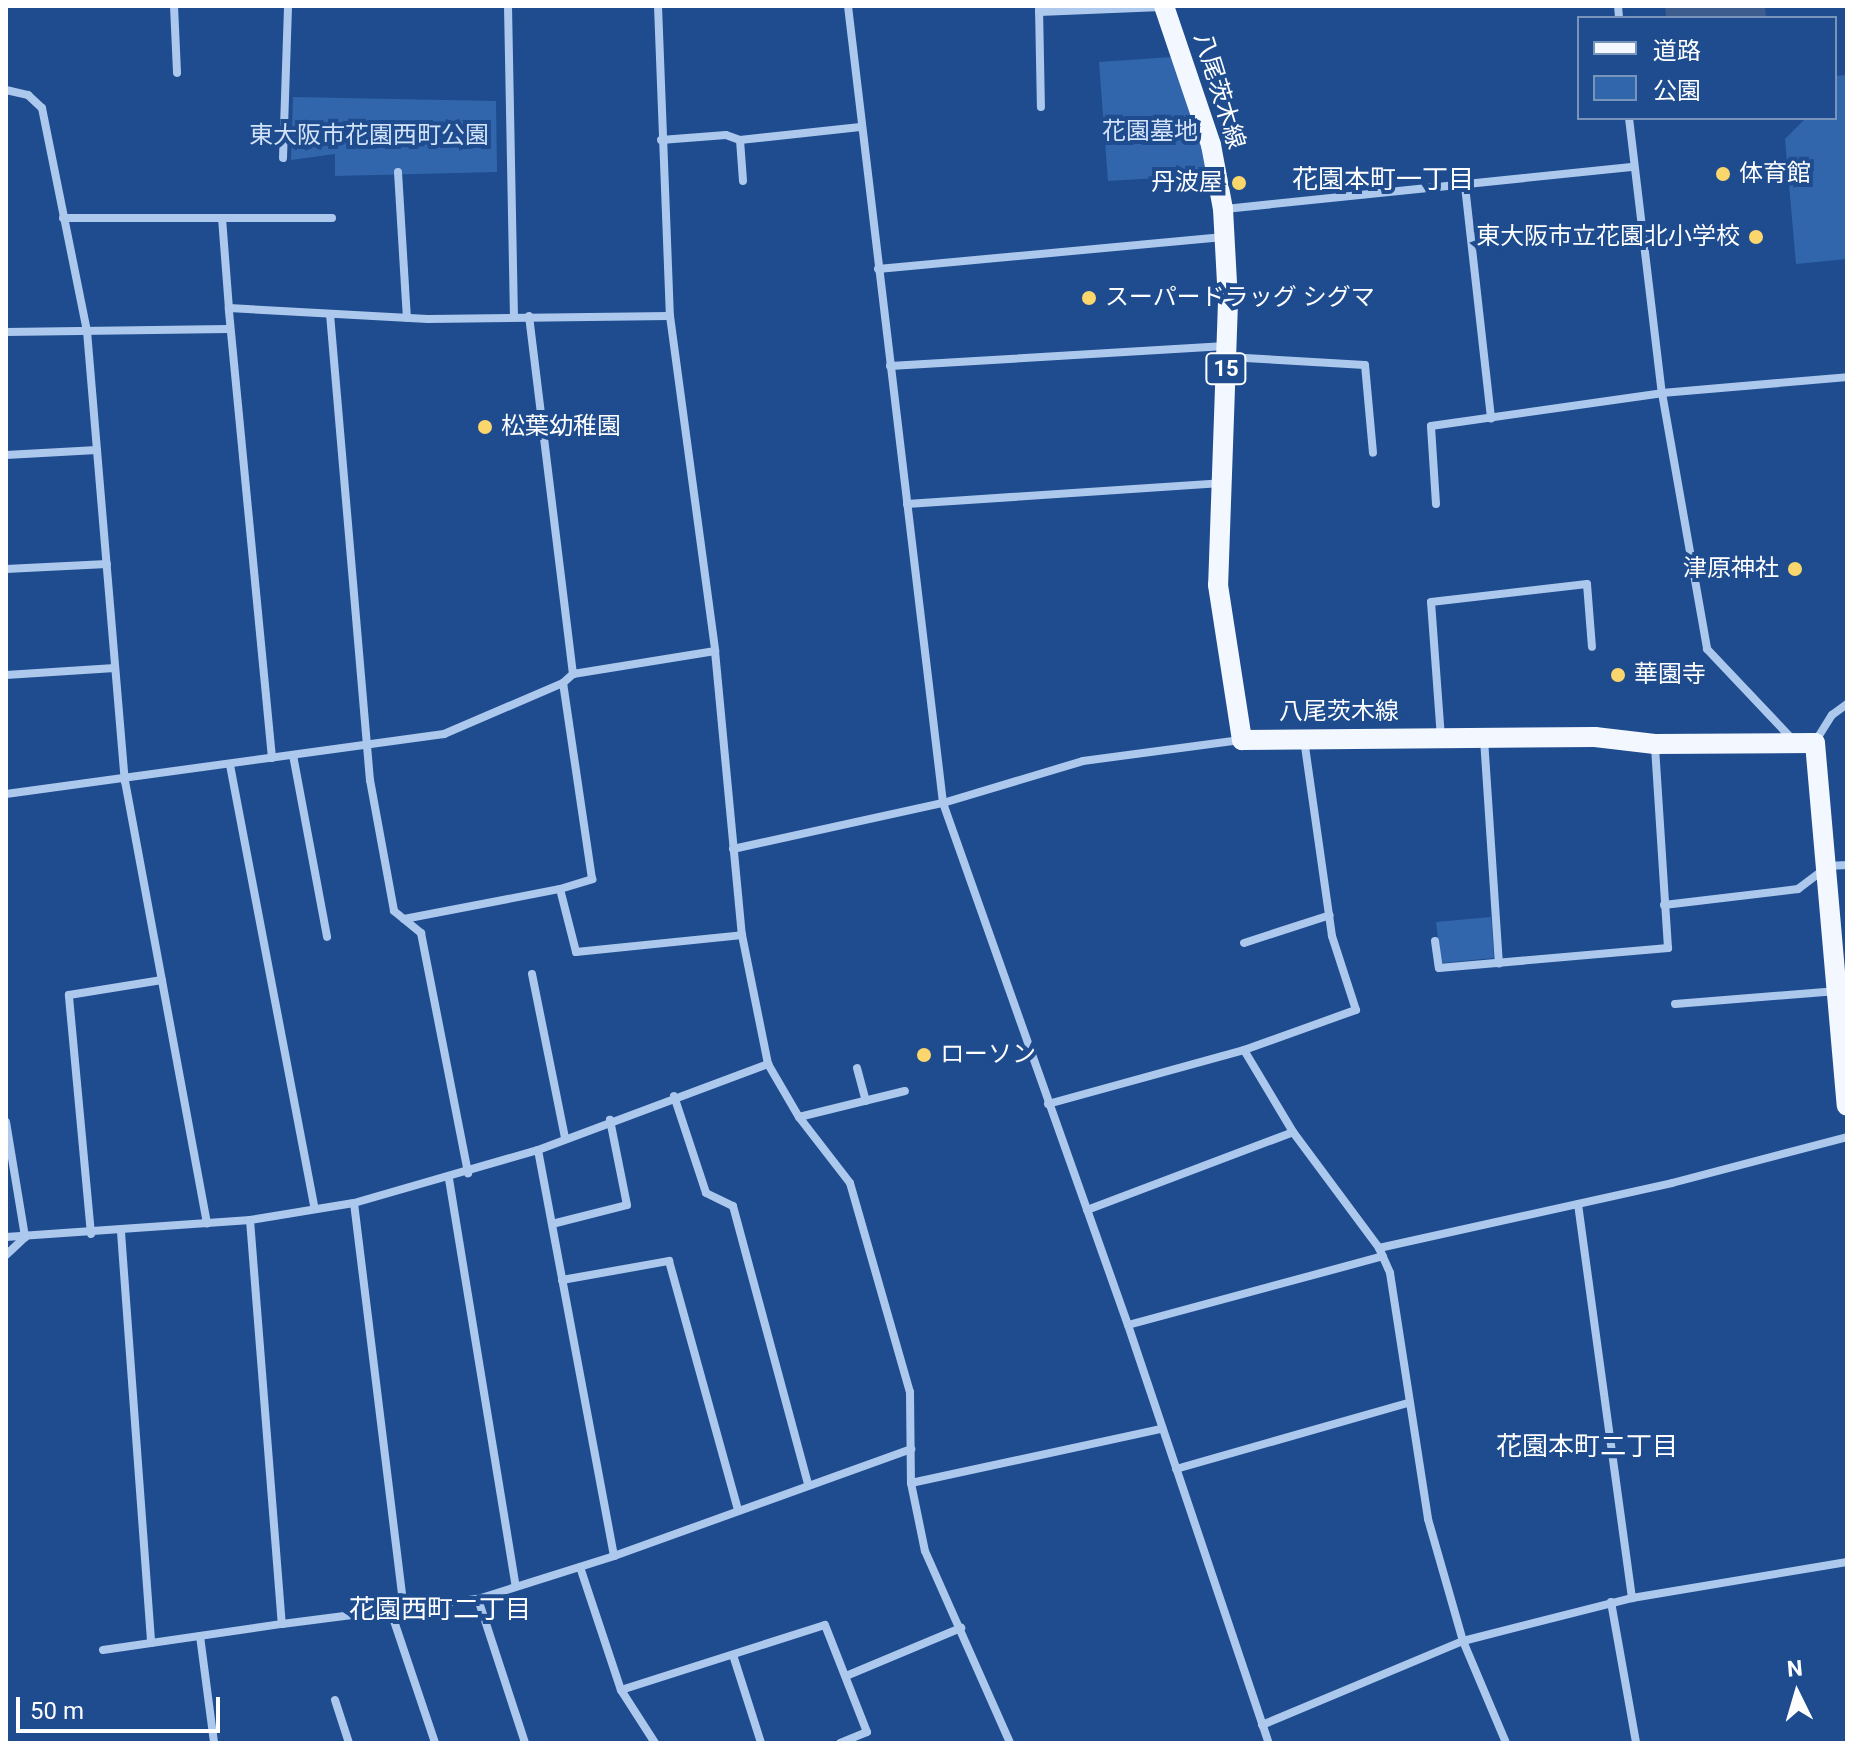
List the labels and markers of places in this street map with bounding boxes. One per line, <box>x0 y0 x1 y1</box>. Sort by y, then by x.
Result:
place label: 体育館 <box>1739 160 1811 188</box>
marker: 体育館 <box>1714 165 1732 183</box>
place label: 丹波屋 <box>1151 169 1223 197</box>
marker: 丹波屋 <box>1230 174 1248 192</box>
place label: 東大阪市立花園北小学校 <box>1476 223 1740 251</box>
marker: 東大阪市立花園北小学校 <box>1747 228 1765 246</box>
place label: スーパードラッグ シグマ <box>1105 284 1375 312</box>
marker: スーパードラッグ シグマ <box>1080 289 1098 307</box>
place label: 松葉幼稚園 <box>501 413 621 441</box>
marker: 松葉幼稚園 <box>476 418 494 436</box>
place label: 津原神社 <box>1683 555 1779 583</box>
marker: 津原神社 <box>1786 560 1804 578</box>
place label: 華園寺 <box>1634 661 1706 689</box>
marker: 華園寺 <box>1609 666 1627 684</box>
place label: ローソン <box>940 1041 1036 1069</box>
marker: ローソン <box>915 1046 933 1064</box>

